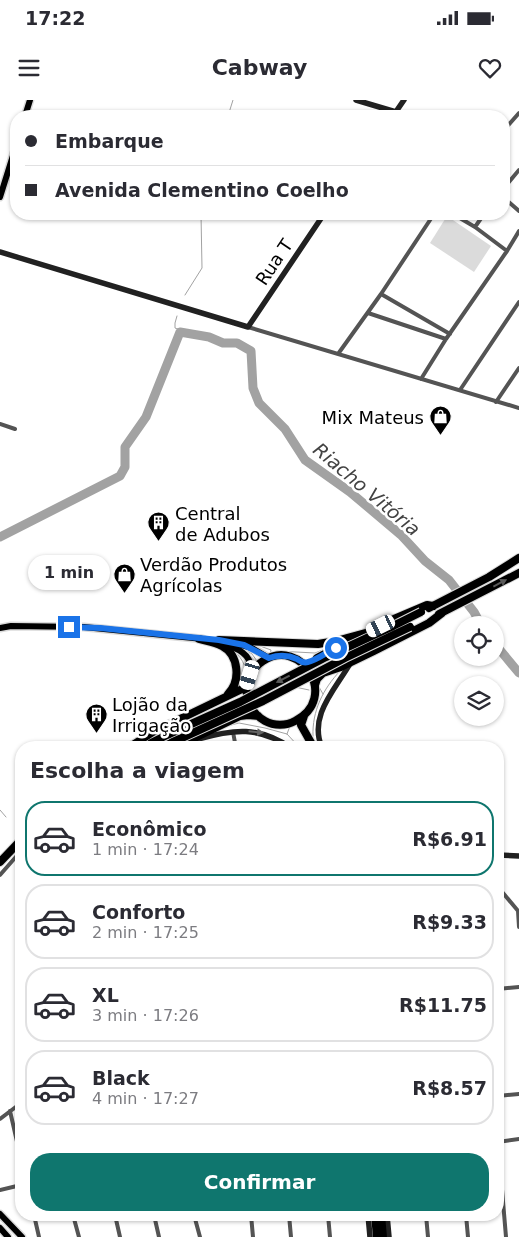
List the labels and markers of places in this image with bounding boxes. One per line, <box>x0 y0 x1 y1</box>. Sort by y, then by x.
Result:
shop icon: Mix Mateus <box>428 405 452 436</box>
place label: Mix Mateus <box>322 407 424 428</box>
place label: Central de Adubos <box>175 503 270 545</box>
building icon: Central de Adubos <box>147 511 171 542</box>
place label: Verdão Produtos Agrícolas <box>140 554 287 596</box>
shop icon: Verdão Produtos Agrícolas <box>112 562 136 593</box>
place label: Lojão da Irrigação <box>112 694 191 736</box>
building icon: Lojão da Irrigação <box>84 702 108 733</box>

